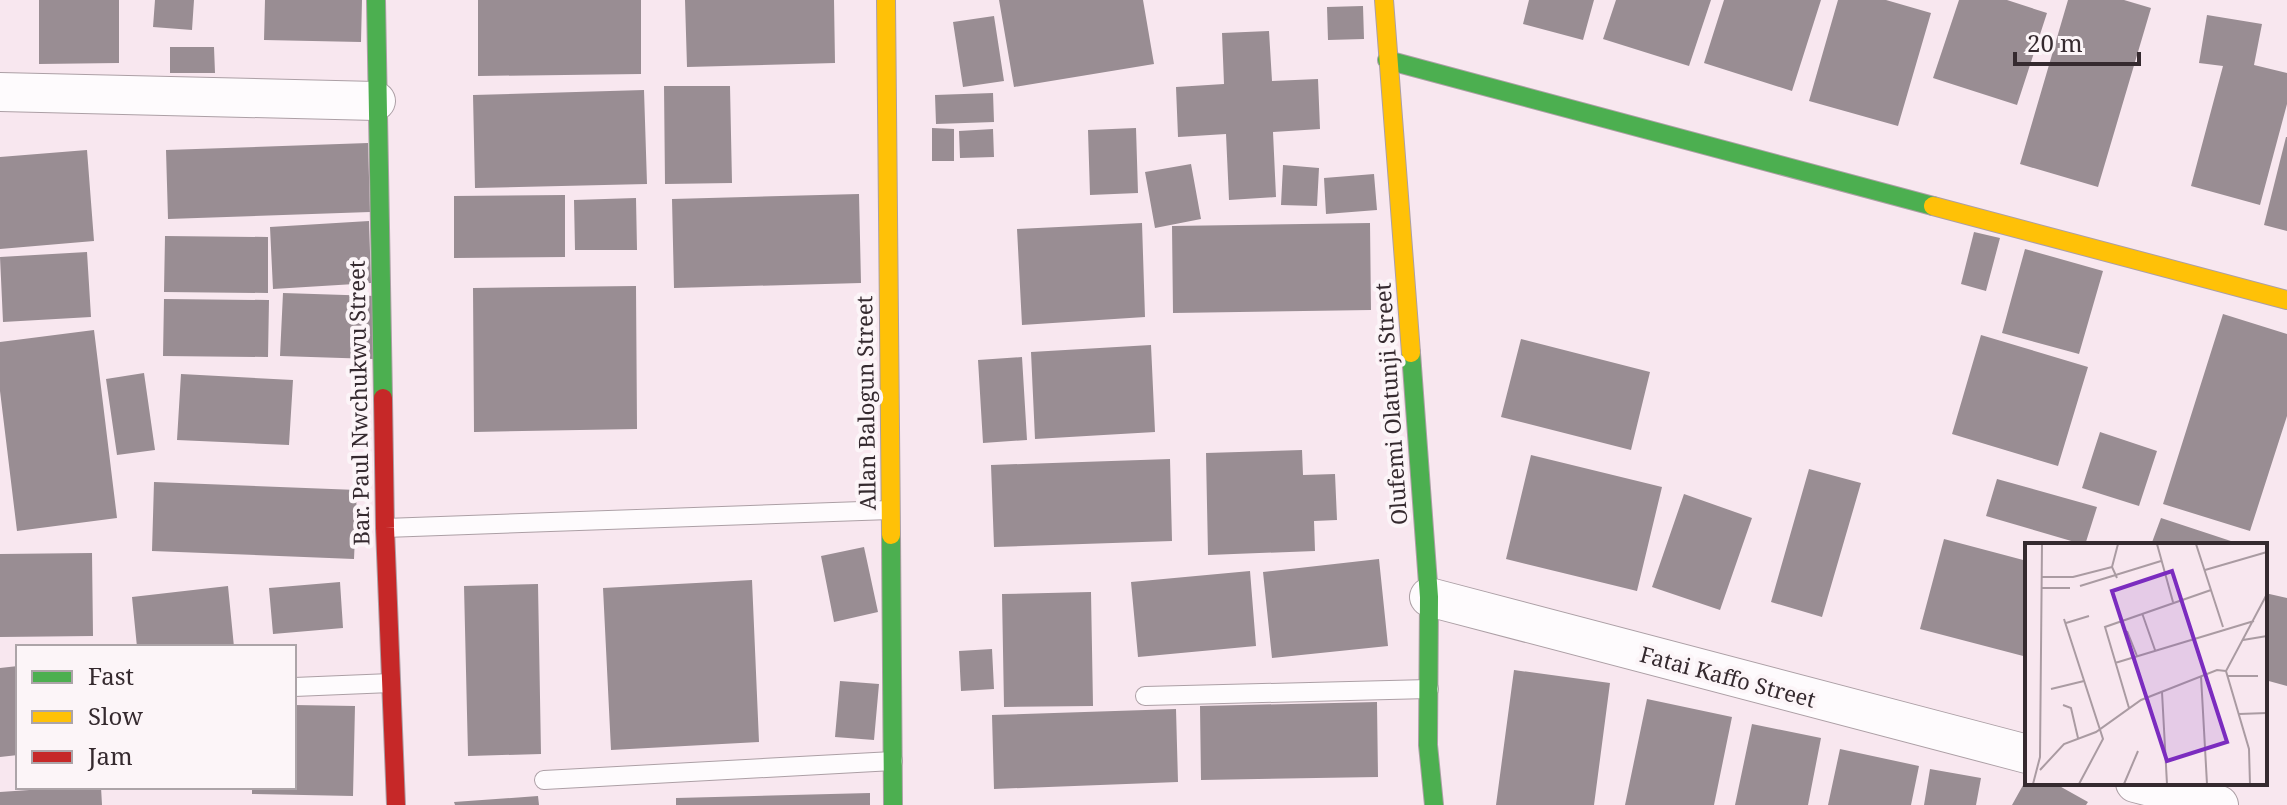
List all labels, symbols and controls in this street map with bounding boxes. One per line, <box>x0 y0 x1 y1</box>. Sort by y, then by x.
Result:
scale bar <box>2015 16 2139 66</box>
text: 20 m <box>2027 26 2083 59</box>
street label: Bar. Paul Nwchukwu Street <box>341 260 375 546</box>
street label: Olufemi Olatunji Street <box>1367 282 1413 526</box>
street label: Allan Balogun Street <box>848 295 882 511</box>
inset map <box>2025 543 2267 785</box>
street label: Fatai Kaffo Street <box>1637 638 1819 714</box>
legend <box>16 645 296 789</box>
text: Fast <box>88 659 134 692</box>
text: Slow <box>88 699 143 732</box>
text: Jam <box>87 739 133 772</box>

